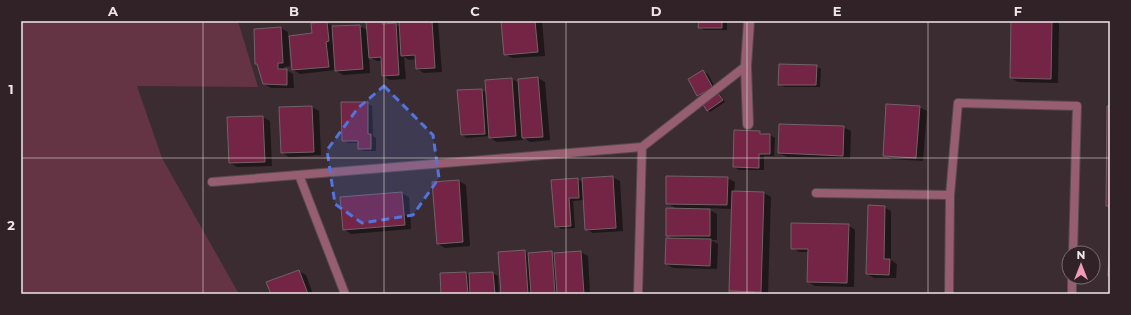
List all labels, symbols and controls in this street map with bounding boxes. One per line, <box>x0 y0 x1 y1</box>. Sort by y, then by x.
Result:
text: A <box>107 3 119 19</box>
text: B <box>289 3 299 19</box>
text: C <box>470 3 480 19</box>
text: D <box>651 3 662 19</box>
text: E <box>833 3 842 19</box>
text: F <box>1014 3 1022 19</box>
text: 1 <box>8 81 14 97</box>
text: 2 <box>7 217 15 233</box>
north arrow <box>1061 245 1101 285</box>
text: N <box>1077 248 1085 262</box>

